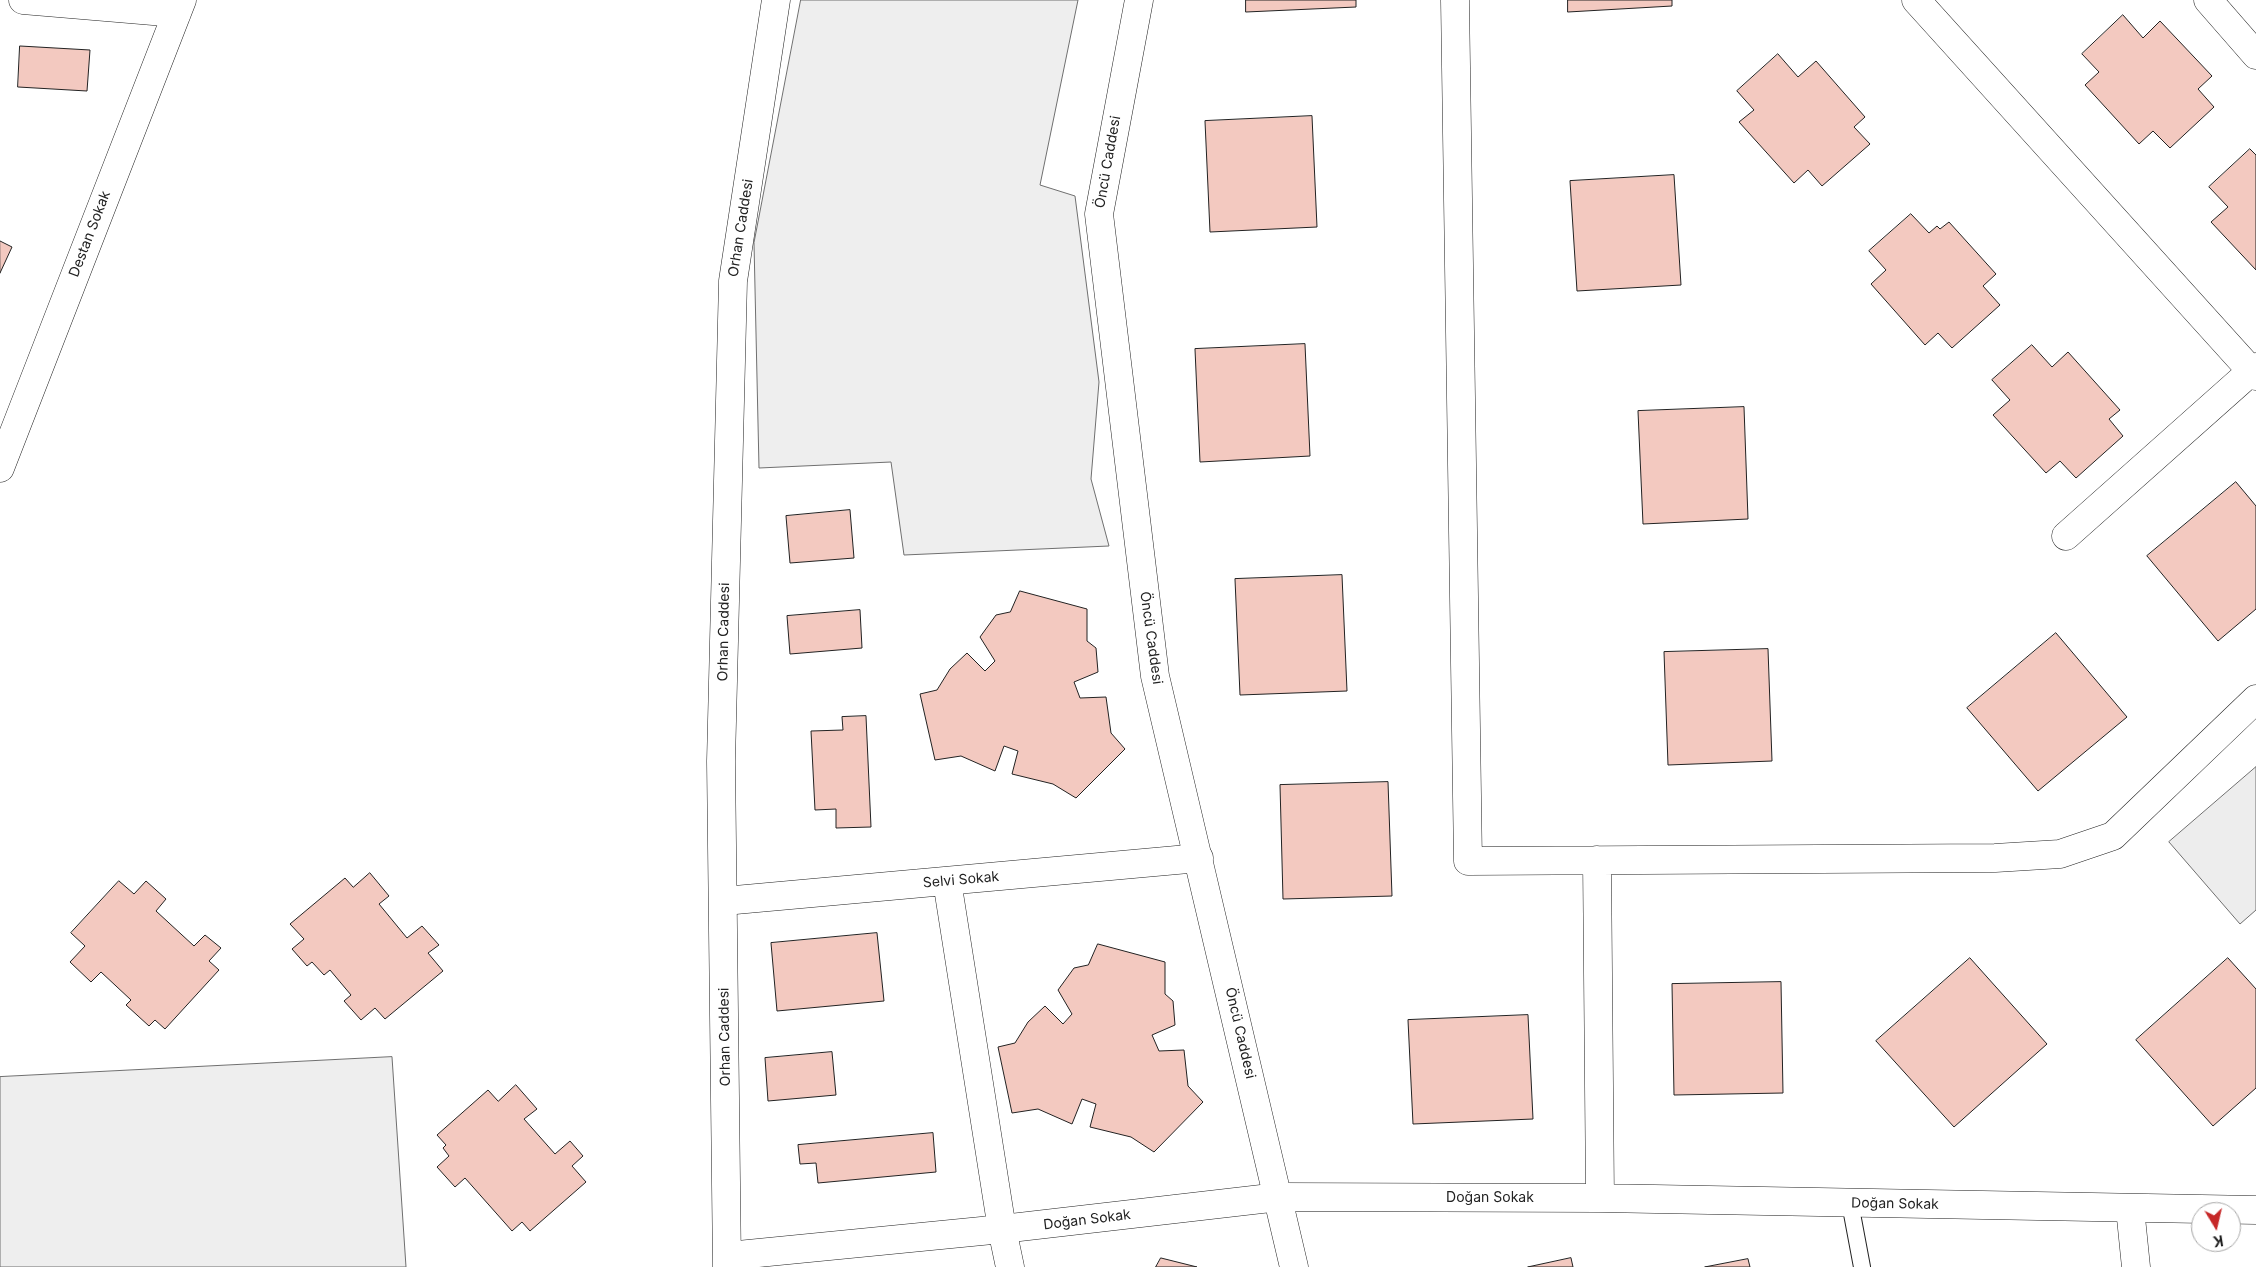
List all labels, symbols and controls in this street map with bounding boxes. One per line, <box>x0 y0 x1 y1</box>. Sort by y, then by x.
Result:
street label: Öncü Caddesi <box>1092 115 1124 209</box>
street label: Orhan Caddesi <box>725 178 757 278</box>
street label: Destan Sokak <box>66 189 114 279</box>
street label: Orhan Caddesi <box>715 583 733 681</box>
street label: Öncü Caddesi <box>1136 591 1166 685</box>
street label: Selvi Sokak <box>922 868 1000 892</box>
street label: Öncü Caddesi <box>1221 986 1259 1080</box>
street label: Orhan Caddesi <box>716 988 734 1086</box>
street label: Doğan Sokak <box>1446 1190 1534 1206</box>
street label: Doğan Sokak <box>1851 1195 1939 1213</box>
north arrow <box>2191 1202 2241 1252</box>
street label: Doğan Sokak <box>1042 1206 1132 1234</box>
text: K <box>2212 1232 2225 1251</box>

